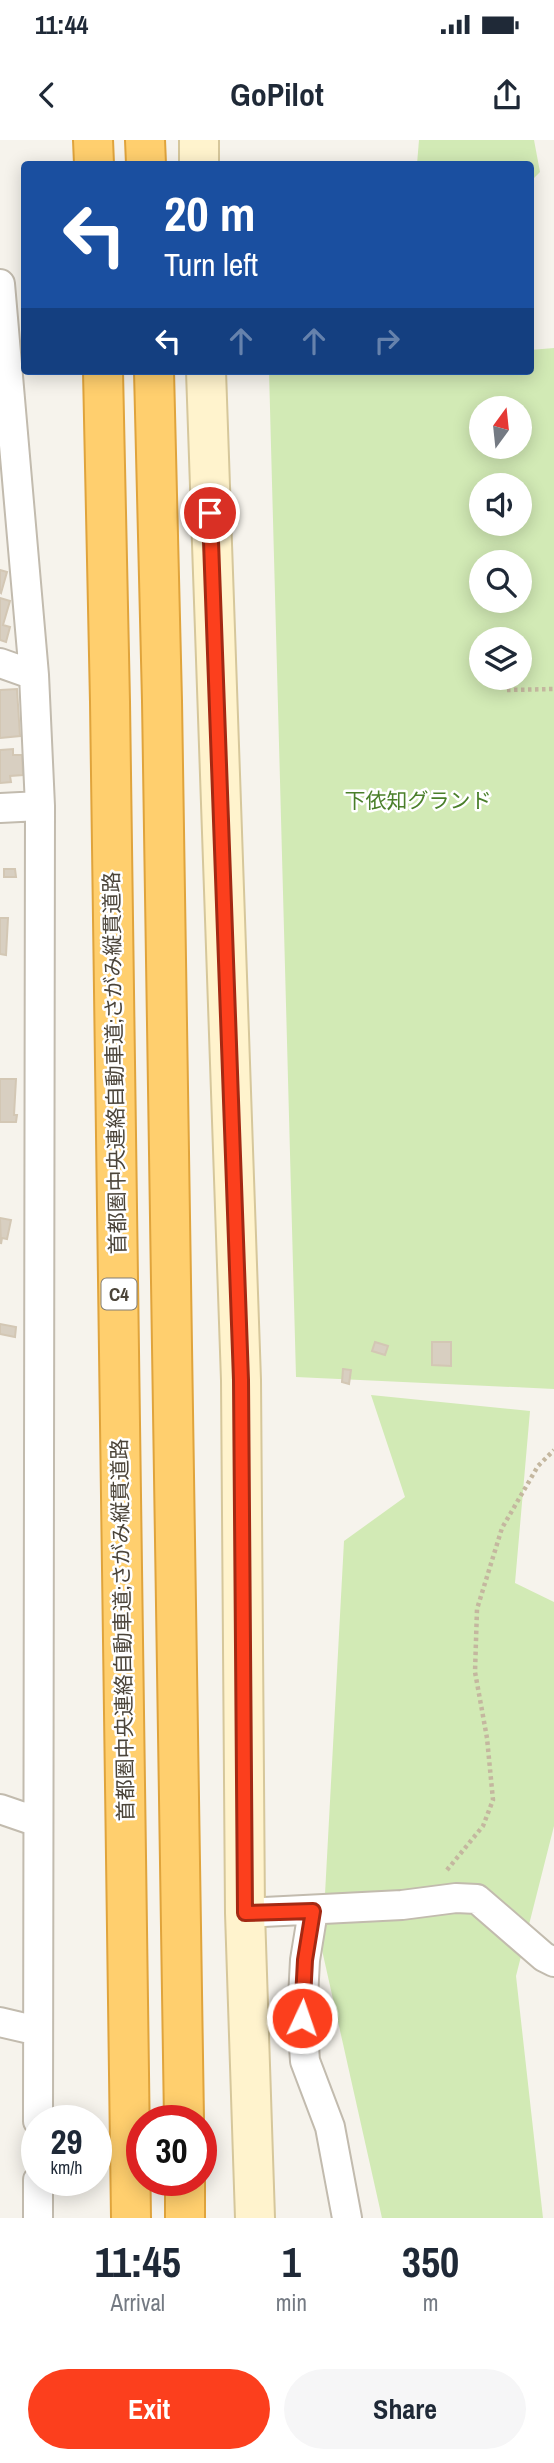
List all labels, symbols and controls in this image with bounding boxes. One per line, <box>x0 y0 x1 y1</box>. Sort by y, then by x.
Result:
text: 11:44 <box>35 7 88 42</box>
text: GoPilot <box>230 73 324 116</box>
icon: back <box>28 76 66 114</box>
icon: share <box>488 76 526 114</box>
text: 20 m <box>164 180 256 246</box>
icon: left <box>49 189 140 280</box>
text: Turn left <box>164 243 258 286</box>
icon: left <box>149 322 187 360</box>
icon: ahead <box>222 322 260 360</box>
icon: ahead <box>295 322 333 360</box>
icon: right <box>368 322 406 360</box>
north arrow <box>469 396 532 458</box>
map controls <box>469 396 532 690</box>
button: sound <box>469 473 532 536</box>
pin <box>180 483 240 543</box>
icon: arrive <box>191 494 229 532</box>
button: search <box>469 550 532 613</box>
button: layers <box>469 627 532 690</box>
park label: 下依知グランド <box>345 786 492 815</box>
street label: 首都圏中央連絡自動車道;さがみ縦貫道路 <box>97 871 132 1255</box>
road number: C4 <box>102 1278 136 1310</box>
street label: 首都圏中央連絡自動車道;さがみ縦貫道路 <box>105 1438 140 1822</box>
position arrow <box>265 1981 339 2055</box>
speed limit sign: 30 <box>126 2105 217 2196</box>
text: 29 <box>51 2118 82 2165</box>
text: km/h <box>51 2155 83 2180</box>
text: 11:45 <box>95 2234 181 2290</box>
text: 1 <box>282 2234 301 2290</box>
text: 350 <box>402 2234 459 2290</box>
text: Arrival <box>111 2287 165 2318</box>
text: min <box>276 2287 307 2318</box>
text: m <box>423 2287 438 2318</box>
button: Exit <box>28 2369 270 2449</box>
button: Share <box>284 2369 526 2449</box>

